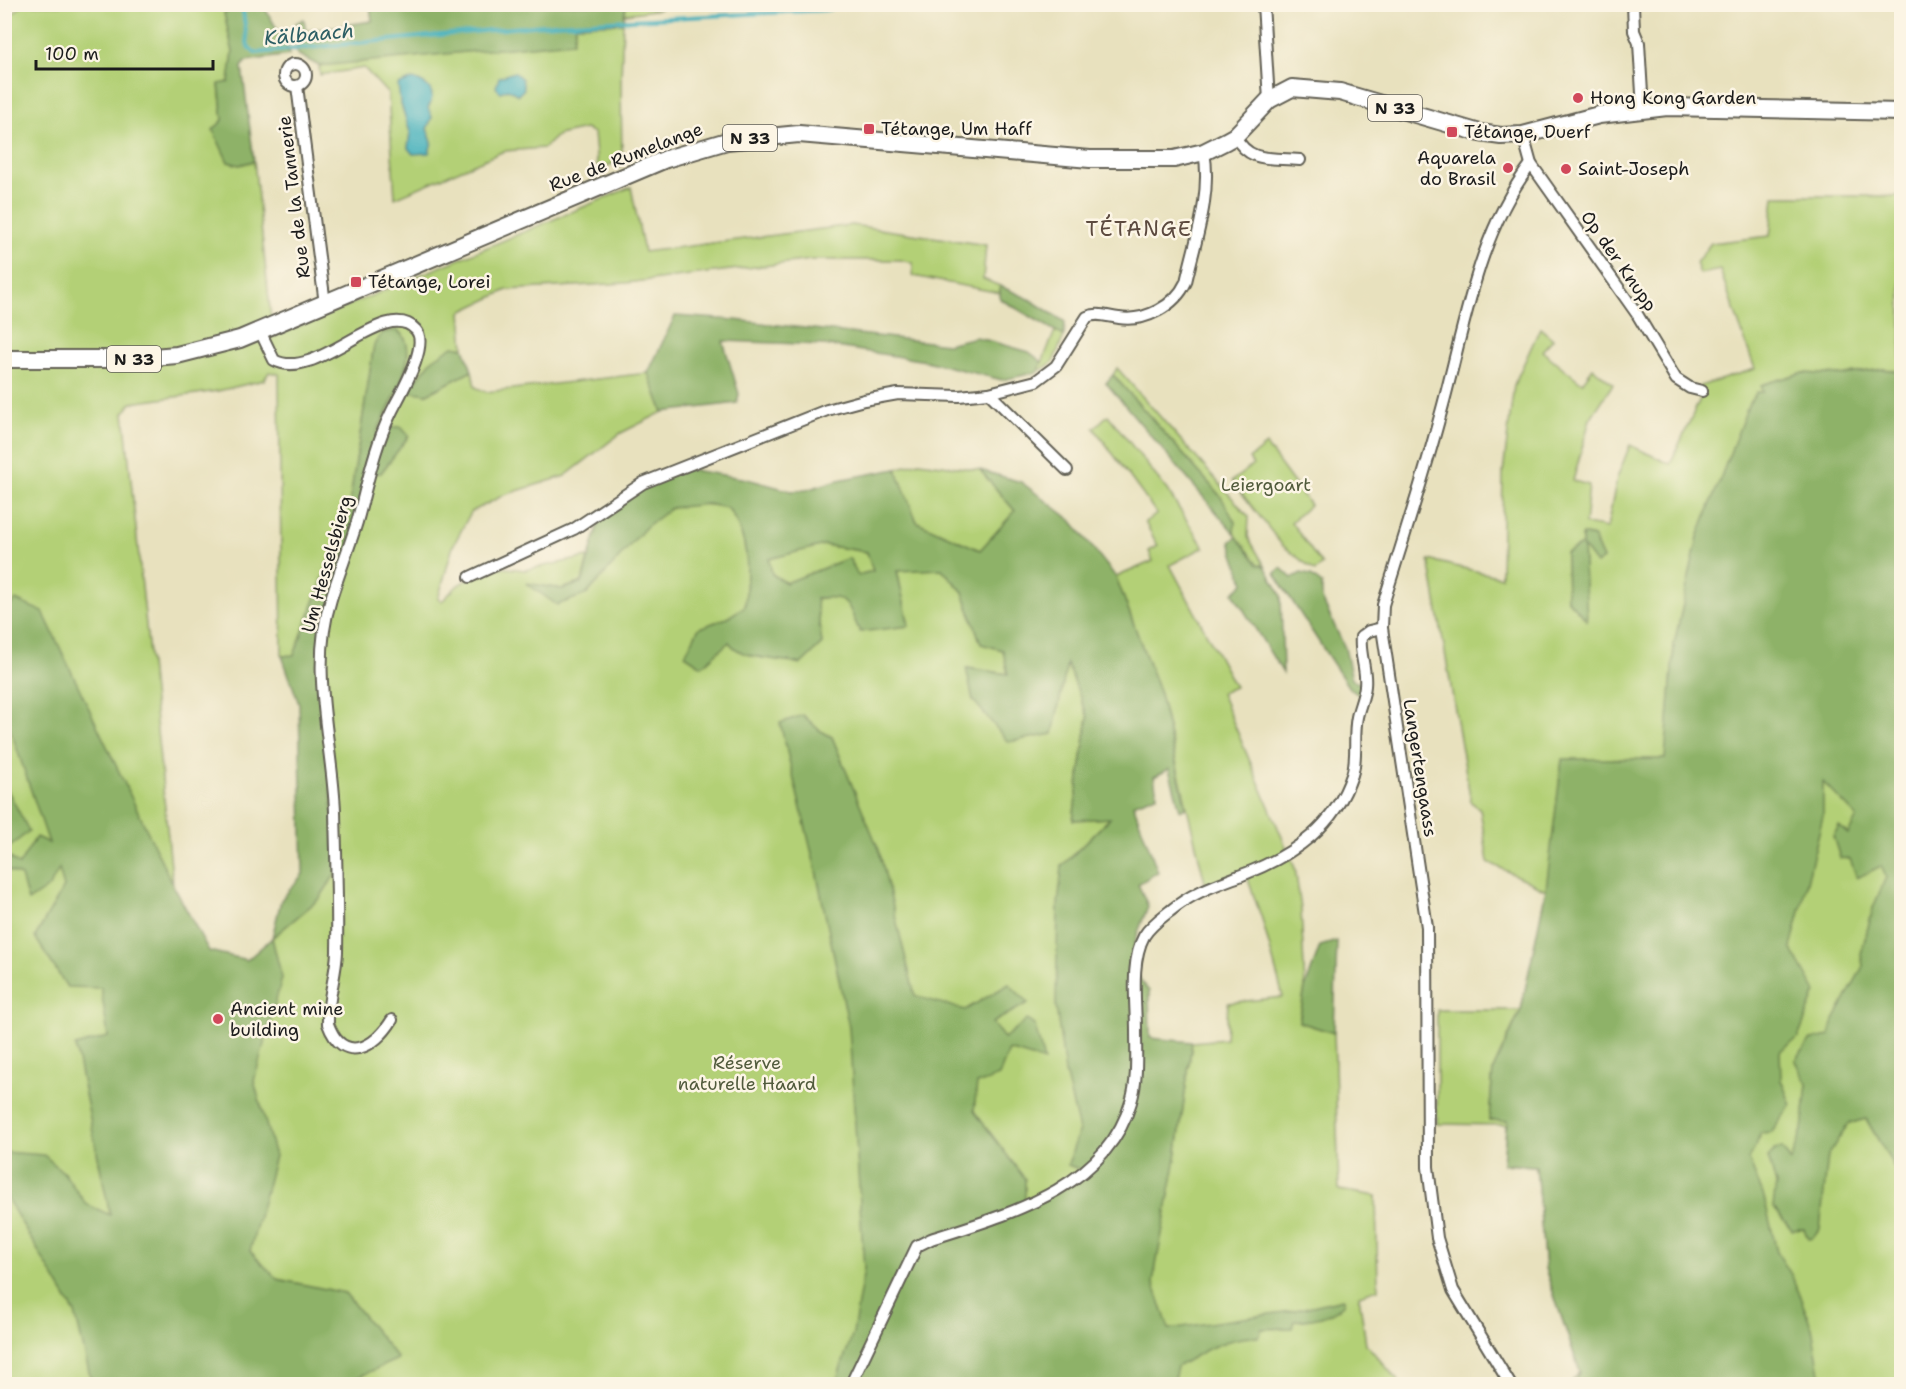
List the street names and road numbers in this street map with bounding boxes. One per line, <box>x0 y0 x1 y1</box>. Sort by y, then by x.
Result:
road number: N 33 <box>1368 95 1422 121</box>
street label: Rue de la Tannerie <box>272 114 316 280</box>
street label: Rue de Rumelange <box>546 117 706 197</box>
road number: N 33 <box>723 125 777 151</box>
street label: Op der Knupp <box>1575 206 1663 316</box>
road number: N 33 <box>107 346 161 372</box>
street label: Um Hesselsbierg <box>296 493 358 635</box>
street label: Langertengaass <box>1397 697 1443 839</box>

